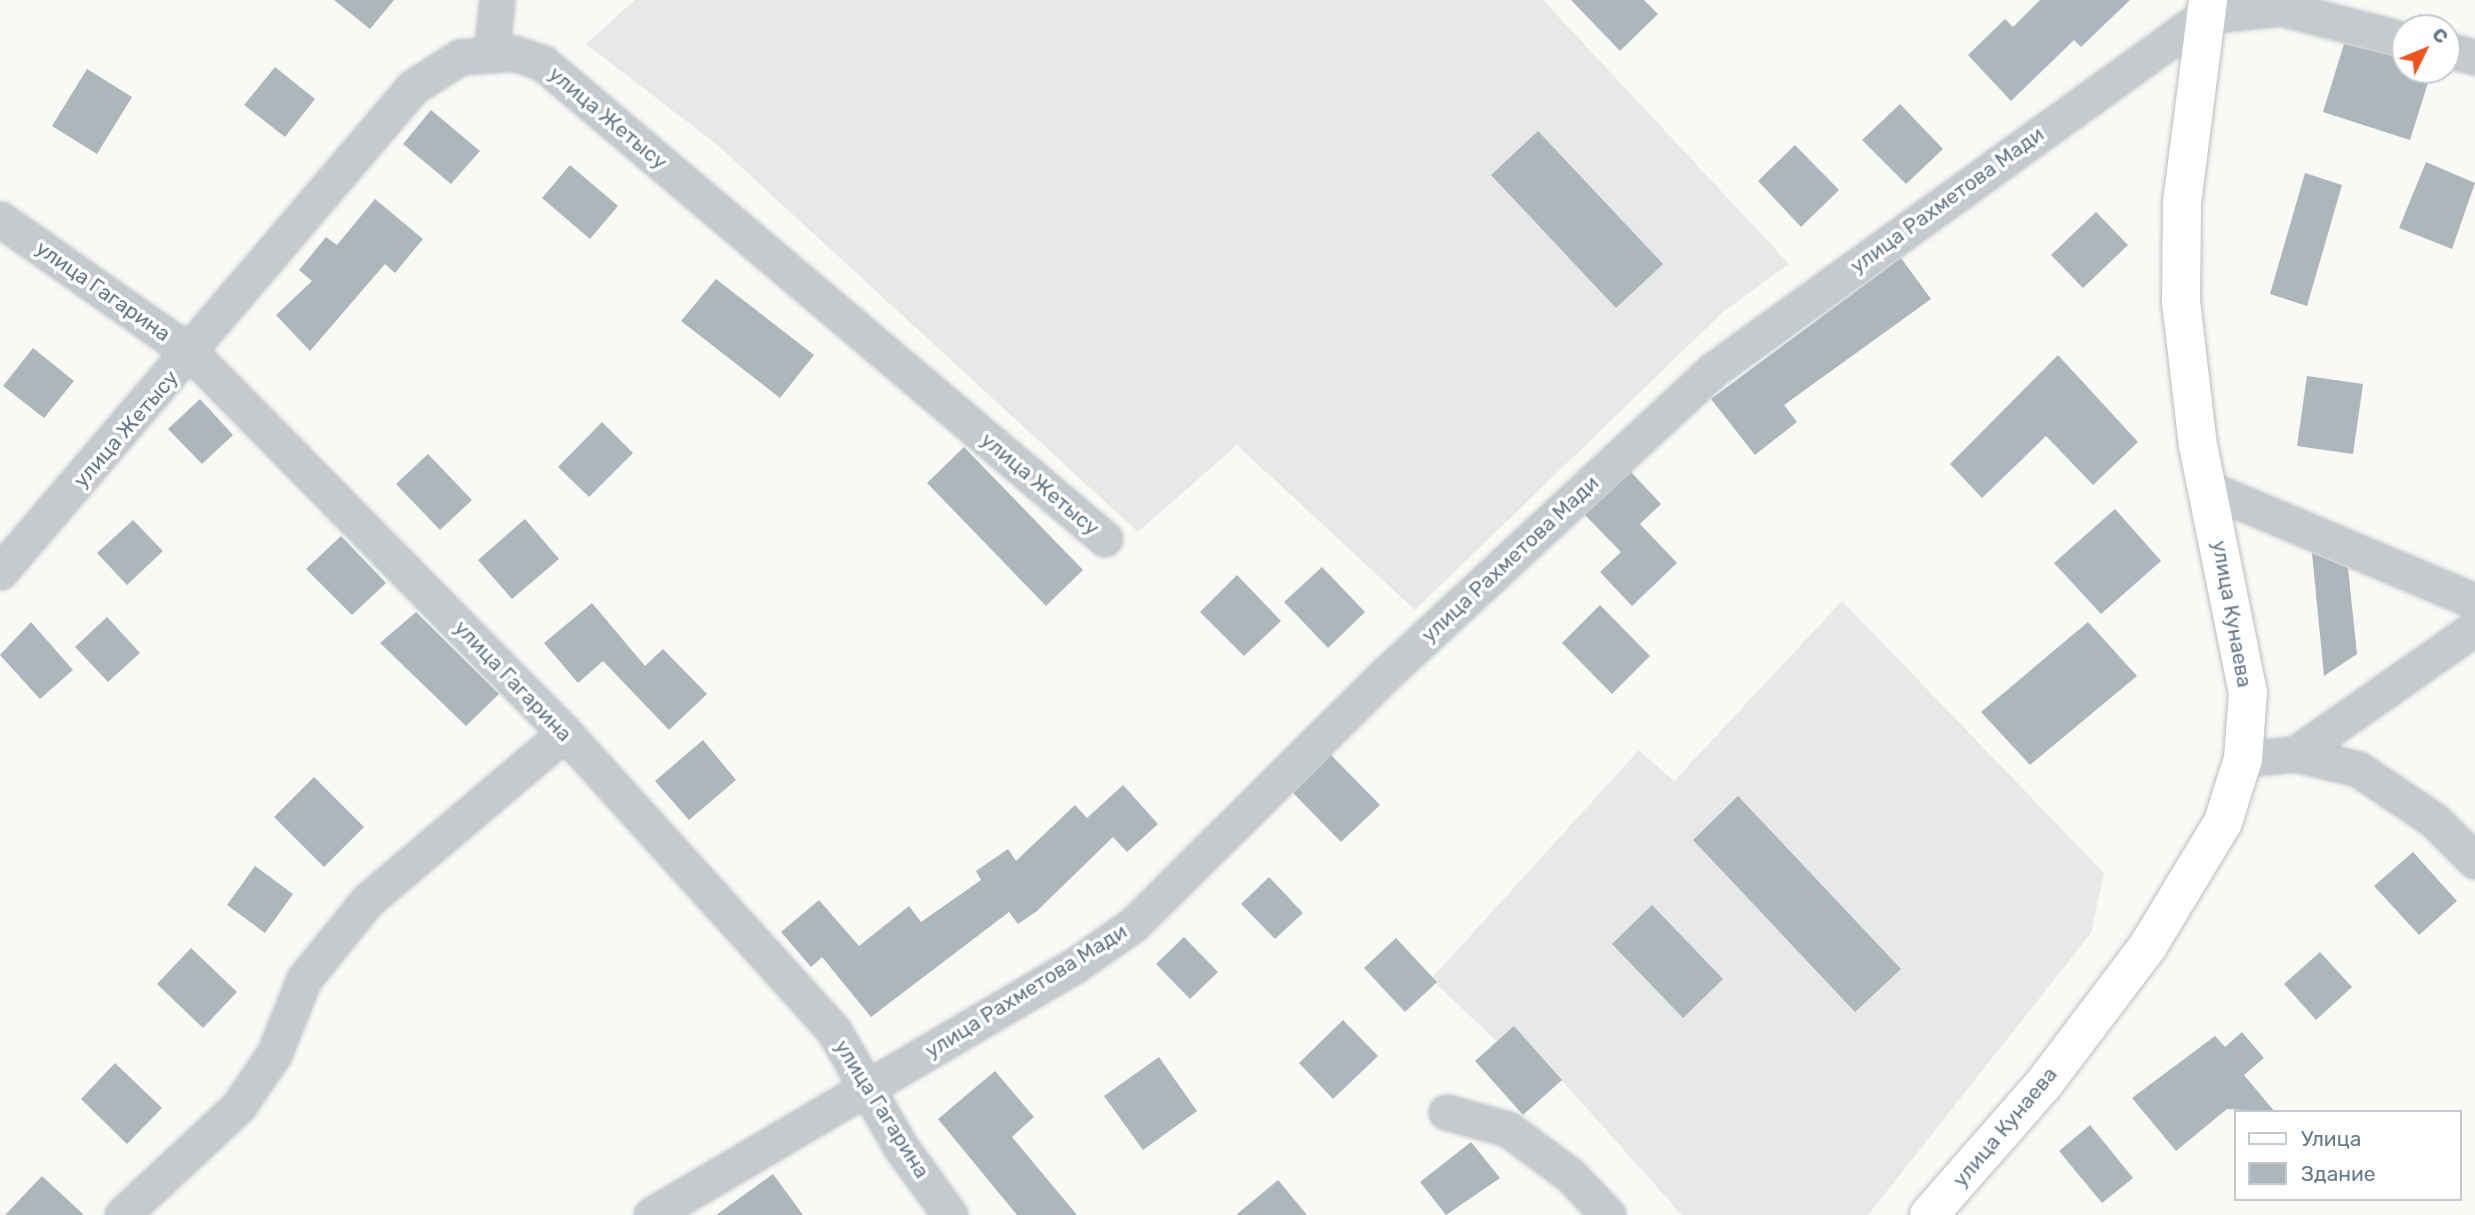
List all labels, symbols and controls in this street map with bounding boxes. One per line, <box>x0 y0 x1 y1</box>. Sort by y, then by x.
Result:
north arrow <box>2391 14 2461 84</box>
text: С <box>2427 23 2453 48</box>
street label: улица Жетысу <box>544 61 672 175</box>
street label: улица Рахметова Мади <box>1845 121 2049 279</box>
street label: улица Гагарина <box>31 235 175 347</box>
street label: улица Жетысу <box>68 365 184 493</box>
street label: улица Жетысу <box>976 427 1104 541</box>
street label: улица Рахметова Мади <box>1416 470 1604 648</box>
street label: улица Кунаева <box>2207 538 2257 690</box>
street label: улица Гагарина <box>449 615 577 747</box>
street label: улица Рахметова Мади <box>921 919 1131 1063</box>
street label: улица Гагарина <box>829 1035 935 1183</box>
street label: улица Кунаева <box>1947 1062 2063 1192</box>
legend <box>2234 1110 2461 1201</box>
text: Улица <box>2301 1126 2361 1151</box>
text: Здание <box>2301 1161 2376 1186</box>

